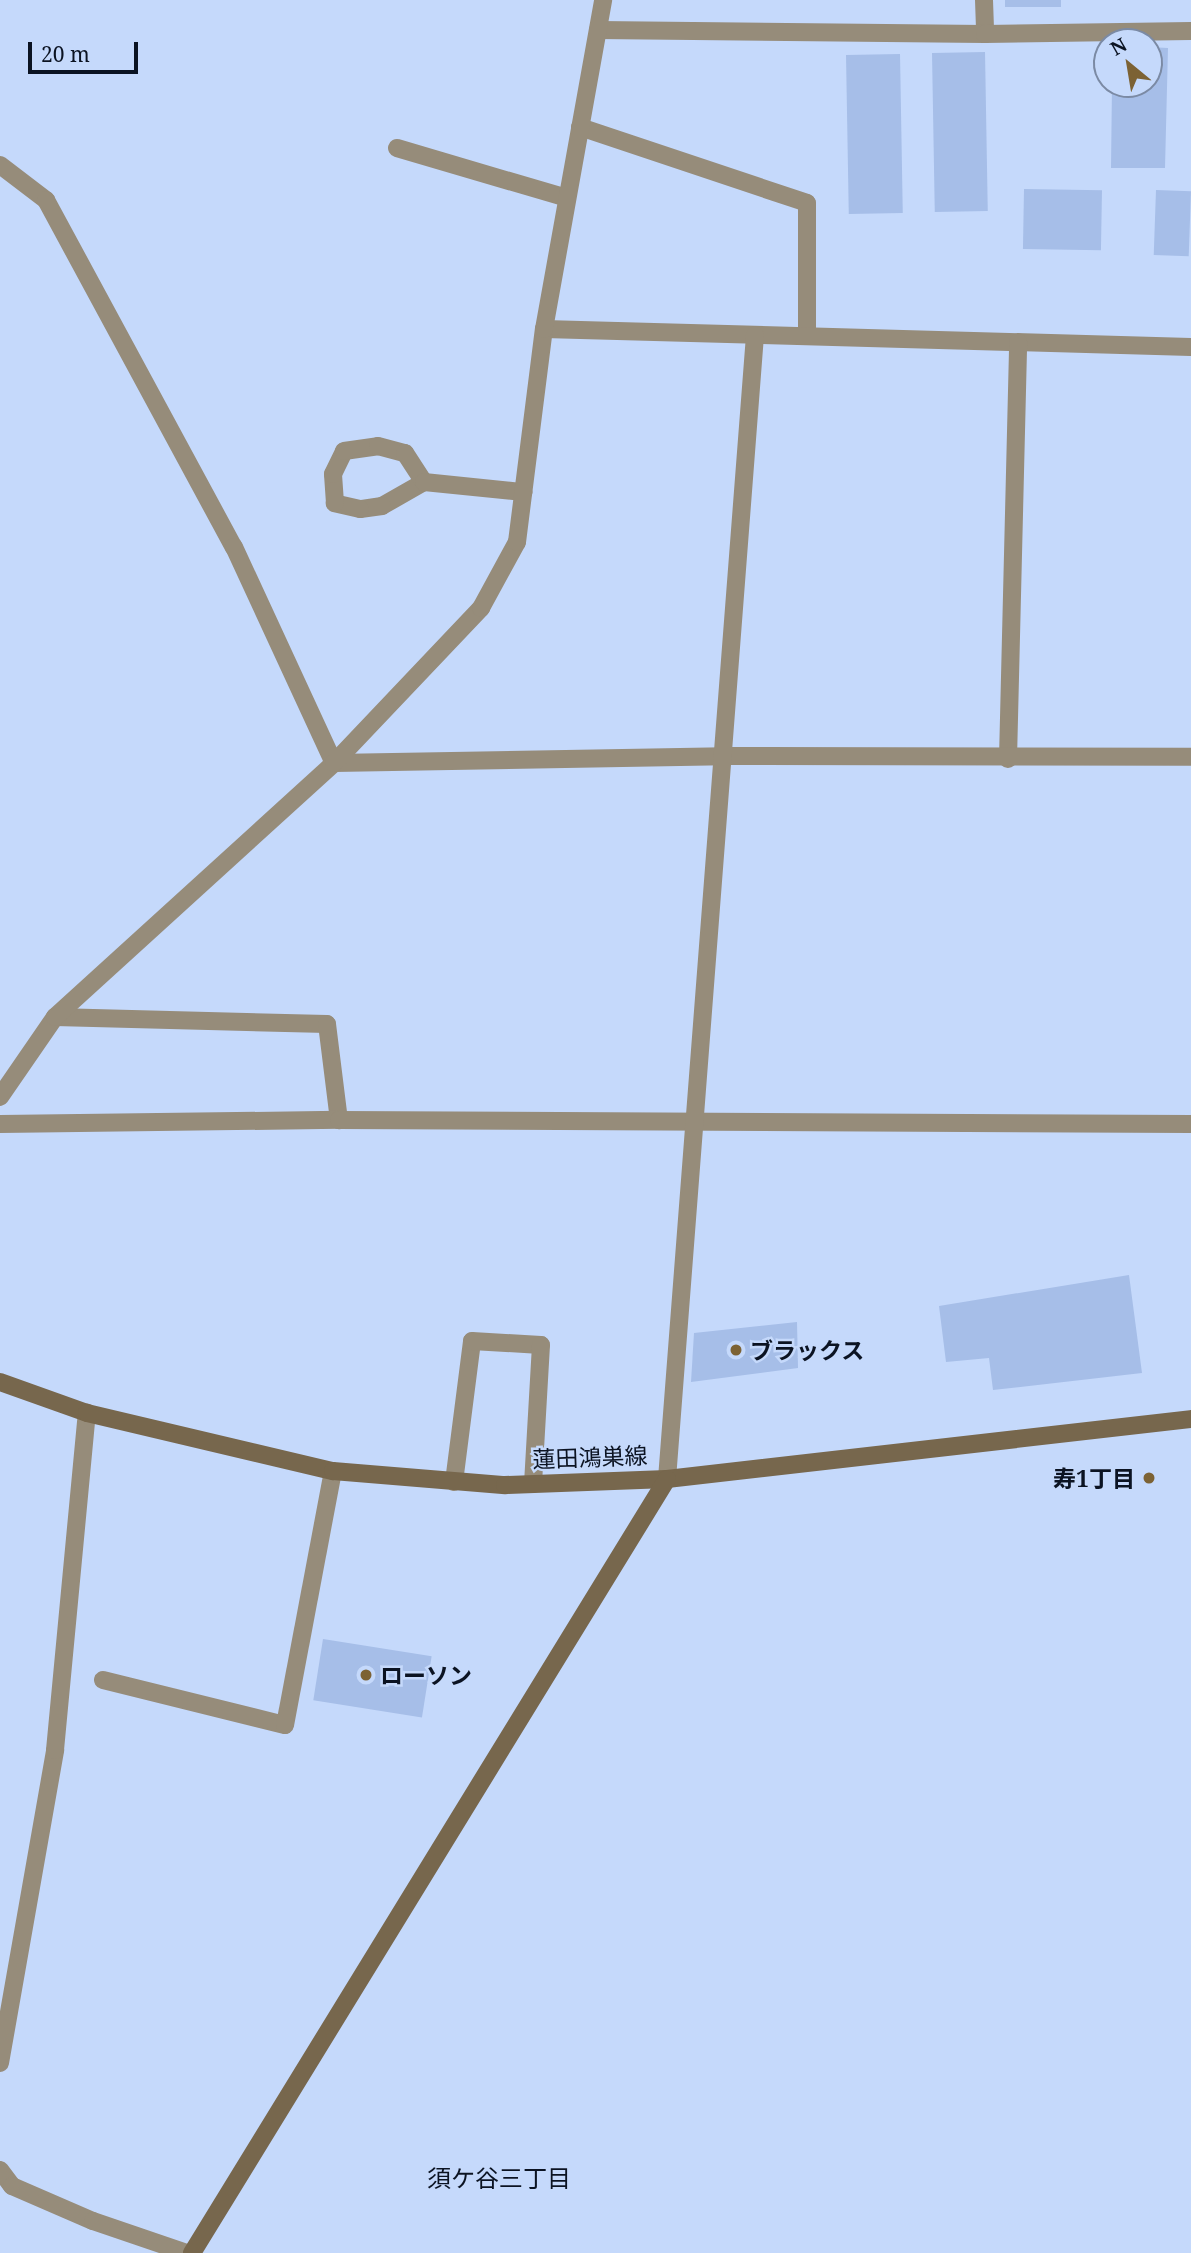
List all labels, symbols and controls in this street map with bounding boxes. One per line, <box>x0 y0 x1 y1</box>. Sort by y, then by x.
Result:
scale bar <box>32 28 142 72</box>
north arrow <box>1093 28 1163 98</box>
text: N <box>1106 32 1131 62</box>
text: 20 m <box>41 40 90 68</box>
place label: ブラックス <box>750 1336 865 1364</box>
marker: ブラックス <box>728 1342 744 1358</box>
street label: 蓮田鴻巣線 <box>532 1441 648 1473</box>
place label: 寿1丁目 <box>1053 1464 1135 1492</box>
marker: 寿1丁目 <box>1141 1470 1157 1486</box>
place label: ローソン <box>380 1661 472 1689</box>
marker: ローソン <box>358 1667 374 1683</box>
district label: 須ケ谷三丁目 <box>427 2164 571 2192</box>

